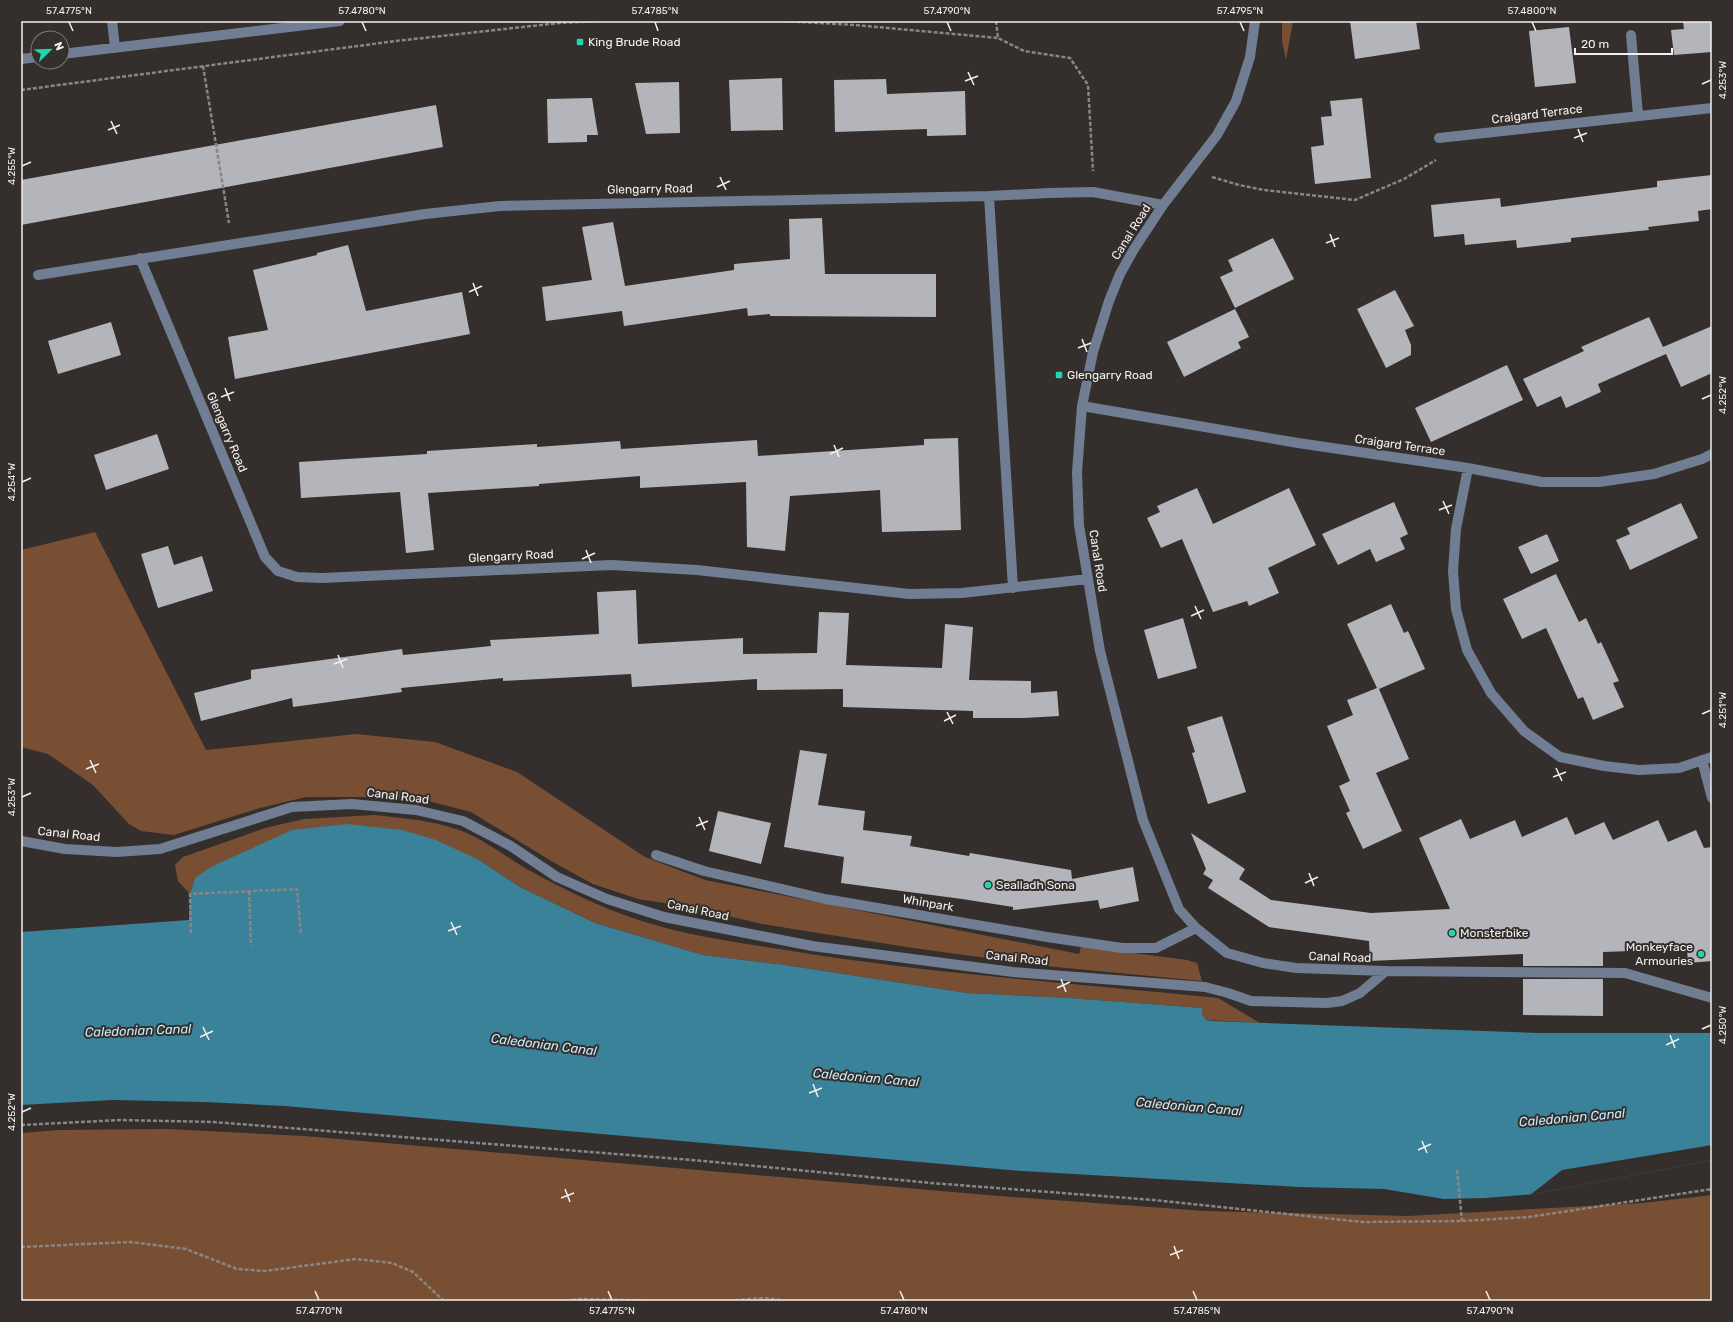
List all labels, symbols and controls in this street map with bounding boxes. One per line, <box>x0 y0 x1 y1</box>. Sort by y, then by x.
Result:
text: 57.4775°N <box>46 5 92 17</box>
text: 57.4780°N <box>338 5 386 17</box>
text: 57.4785°N <box>631 5 679 17</box>
text: 57.4790°N <box>923 5 971 17</box>
text: 57.4795°N <box>1217 5 1263 17</box>
text: 57.4800°N <box>1508 5 1556 17</box>
north arrow <box>30 30 70 70</box>
scale bar <box>1575 30 1672 56</box>
place label: King Brude Road <box>588 35 681 49</box>
marker: King Brude Road <box>575 37 585 47</box>
text: 20 m <box>1581 37 1609 51</box>
text: N <box>51 40 66 53</box>
text: 4.253°W <box>1717 61 1729 99</box>
street label: Craigard Terrace <box>1491 101 1584 127</box>
text: 4.255°W <box>6 147 18 185</box>
street label: Glengarry Road <box>607 181 693 197</box>
street label: Canal Road <box>1108 202 1154 262</box>
place label: Glengarry Road <box>1067 368 1153 382</box>
marker: Glengarry Road <box>1054 370 1064 380</box>
text: 4.252°W <box>1717 376 1729 414</box>
street label: Glengarry Road <box>204 390 250 474</box>
street label: Craigard Terrace <box>1354 432 1447 458</box>
text: 4.254°W <box>6 463 18 501</box>
street label: Canal Road <box>1086 529 1110 593</box>
street label: Glengarry Road <box>468 547 554 565</box>
text: 4.251°W <box>1717 692 1729 728</box>
text: 4.253°W <box>6 778 18 816</box>
street label: Canal Road <box>366 785 430 807</box>
street label: Canal Road <box>37 824 101 844</box>
place label: Sealladh Sona <box>996 878 1075 892</box>
marker: Sealladh Sona <box>983 880 993 890</box>
street label: Whinpark <box>901 892 955 915</box>
street label: Canal Road <box>666 897 730 923</box>
place label: Monsterbike <box>1460 926 1529 940</box>
marker: Monsterbike <box>1447 928 1457 938</box>
place label: Monkeyface Armouries <box>1626 940 1693 968</box>
street label: Canal Road <box>985 948 1049 968</box>
street label: Canal Road <box>1308 949 1372 965</box>
marker: Monkeyface Armouries <box>1696 949 1706 959</box>
text: 4.250°W <box>1717 1006 1729 1044</box>
water label: Caledonian Canal <box>85 1021 192 1040</box>
water label: Caledonian Canal <box>490 1031 599 1059</box>
water label: Caledonian Canal <box>812 1065 921 1090</box>
text: 4.252°W <box>6 1093 18 1131</box>
water label: Caledonian Canal <box>1135 1094 1244 1119</box>
water label: Caledonian Canal <box>1518 1105 1627 1130</box>
text: 57.4770°N <box>296 1305 342 1317</box>
text: 57.4775°N <box>589 1305 635 1317</box>
text: 57.4780°N <box>880 1305 928 1317</box>
text: 57.4785°N <box>1173 1305 1221 1317</box>
text: 57.4790°N <box>1466 1305 1514 1317</box>

